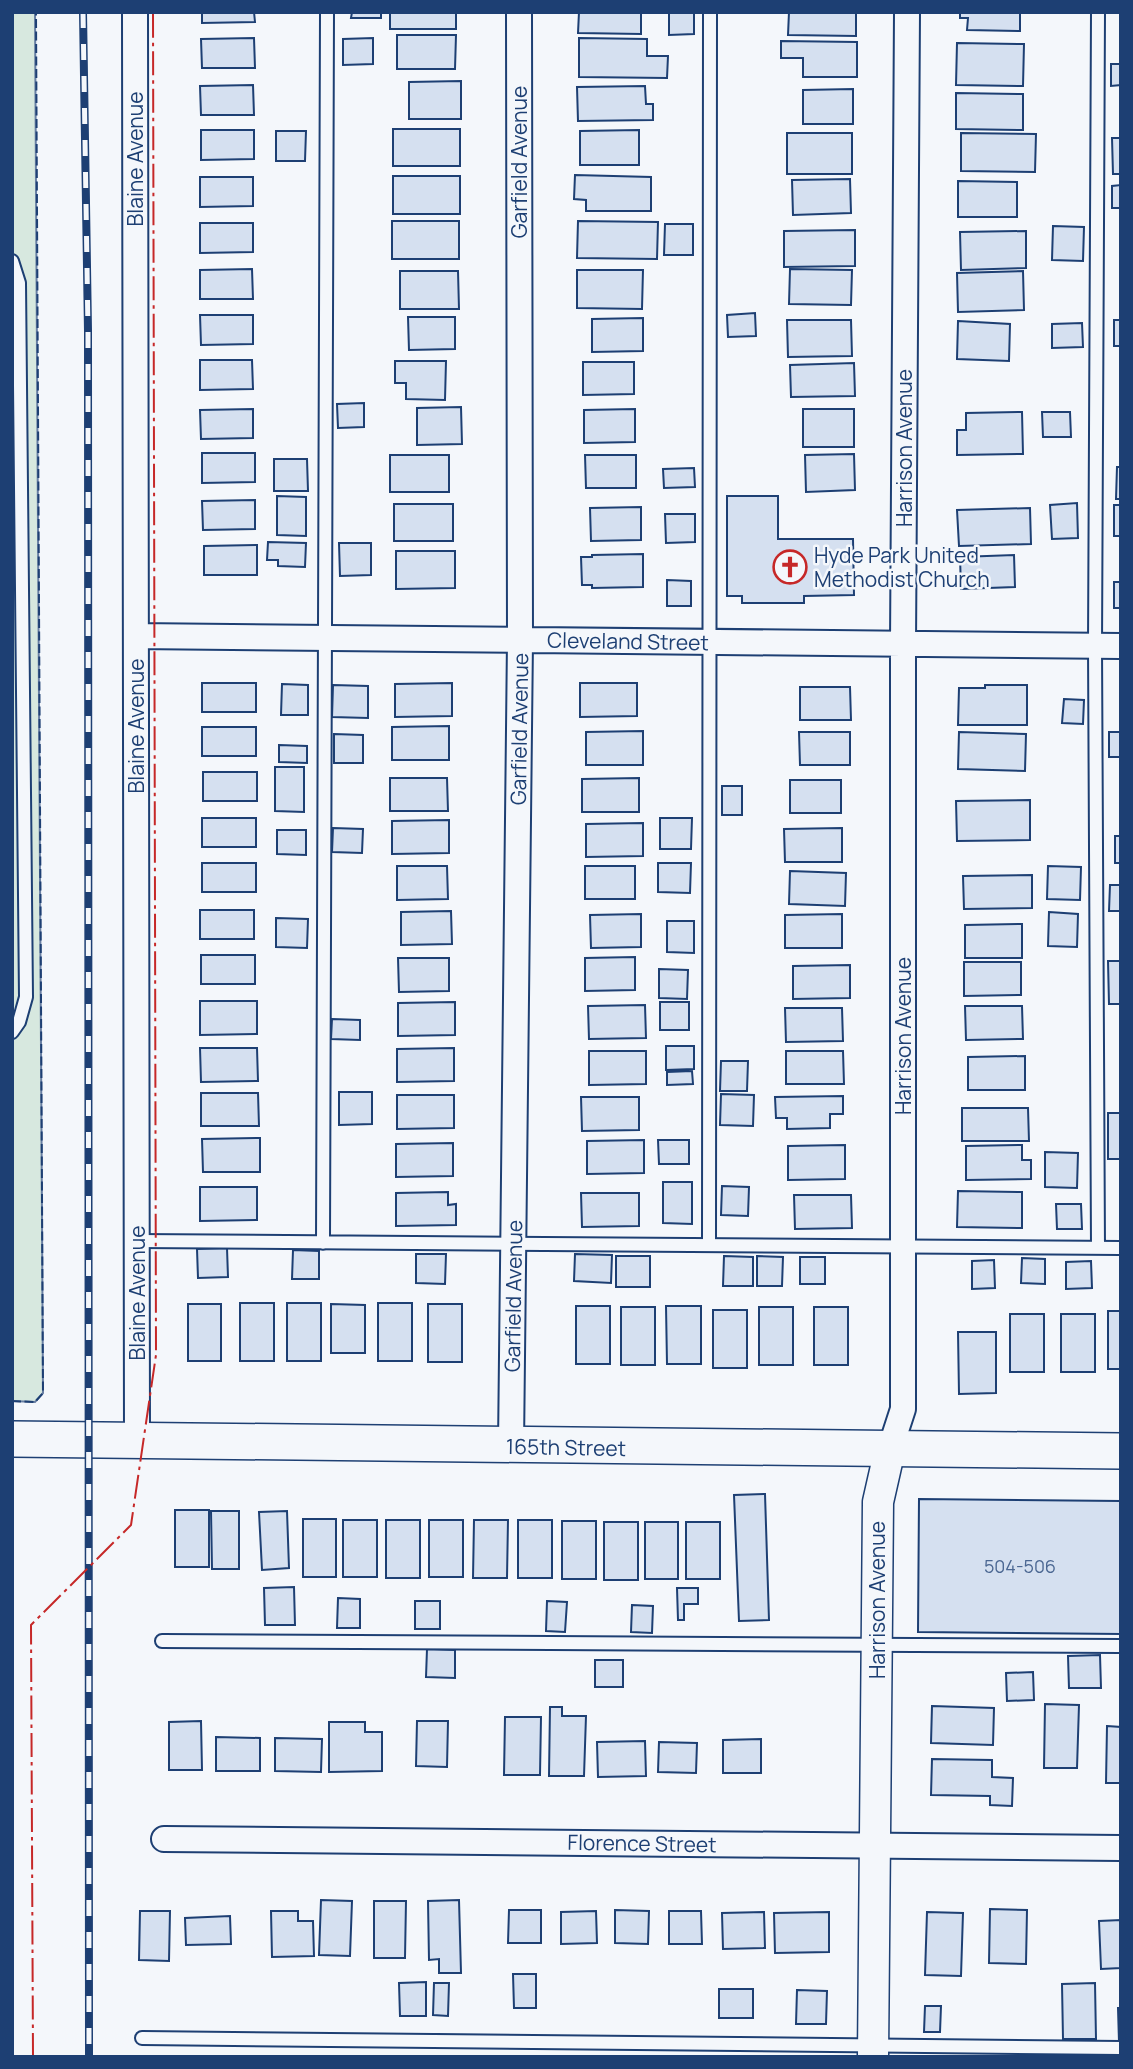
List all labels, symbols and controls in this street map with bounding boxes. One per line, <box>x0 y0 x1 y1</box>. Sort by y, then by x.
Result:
street label: Garfield Avenue <box>505 86 533 238</box>
street label: Blaine Avenue <box>121 91 149 227</box>
street label: Harrison Avenue <box>890 369 918 527</box>
place label: Hyde Park United Methodist Church <box>814 541 990 593</box>
church icon: Hyde Park United Methodist Church <box>771 548 809 586</box>
street label: Cleveland Street <box>547 626 709 656</box>
street label: Garfield Avenue <box>504 653 534 805</box>
street label: Blaine Avenue <box>122 658 150 794</box>
street label: Harrison Avenue <box>889 957 917 1115</box>
street label: Garfield Avenue <box>498 1220 528 1372</box>
street label: Blaine Avenue <box>123 1225 151 1361</box>
street label: 165th Street <box>506 1432 626 1462</box>
street label: Harrison Avenue <box>863 1521 891 1679</box>
house number: 504-506 <box>984 1554 1056 1578</box>
street label: Florence Street <box>567 1828 717 1858</box>

